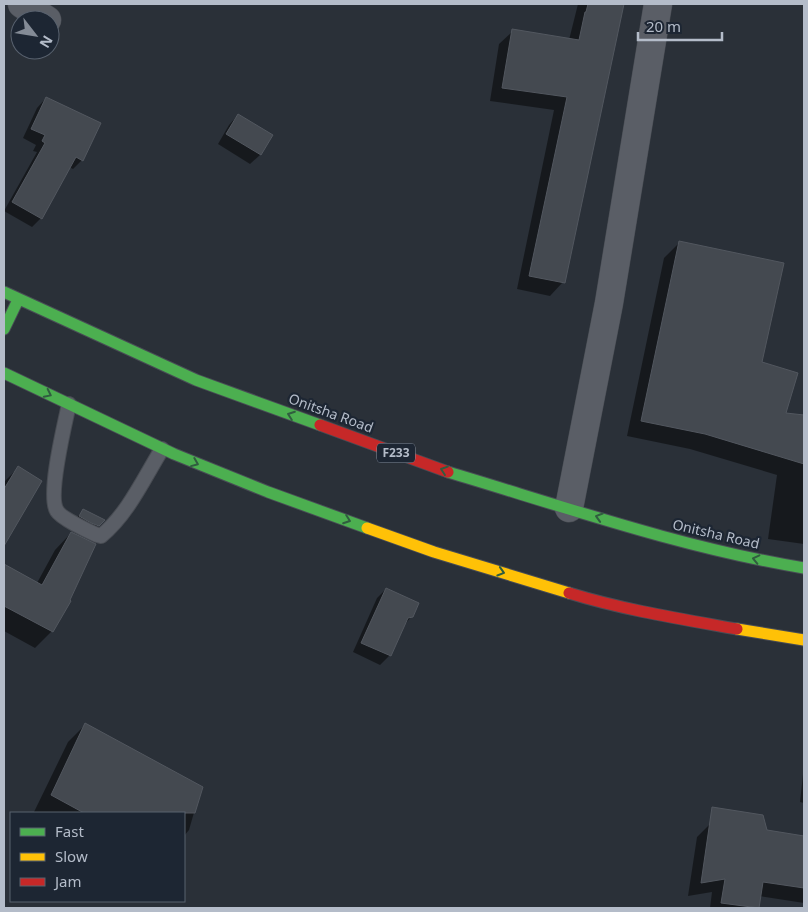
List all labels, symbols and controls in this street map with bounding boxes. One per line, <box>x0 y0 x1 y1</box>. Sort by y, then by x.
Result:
north arrow <box>10 10 60 60</box>
scale bar <box>638 10 722 42</box>
text: 20 m <box>646 16 681 36</box>
text: N <box>35 32 58 52</box>
one-way arrow <box>43 388 52 398</box>
street label: Onitsha Road <box>286 388 376 437</box>
one-way arrow <box>287 411 296 421</box>
road number: F233 <box>377 443 415 462</box>
one-way arrow <box>190 456 199 467</box>
one-way arrow <box>440 466 449 476</box>
one-way arrow <box>596 513 604 523</box>
one-way arrow <box>342 514 350 524</box>
street label: Onitsha Road <box>671 514 761 553</box>
one-way arrow <box>752 554 761 565</box>
one-way arrow <box>496 567 504 577</box>
legend <box>10 812 185 902</box>
text: Fast <box>55 821 84 841</box>
text: Slow <box>55 846 88 866</box>
text: Jam <box>53 871 82 891</box>

